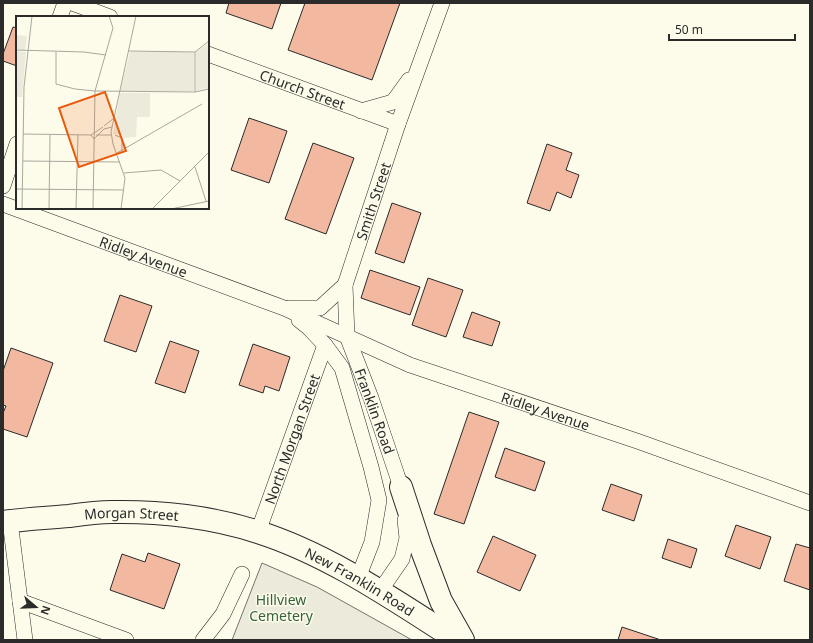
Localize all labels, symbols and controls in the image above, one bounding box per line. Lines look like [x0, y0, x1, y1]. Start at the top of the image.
inset map [16, 16, 209, 209]
scale bar [669, 16, 795, 42]
text: 50 m [675, 21, 703, 38]
street label: Church Street [257, 64, 348, 113]
street label: Smith Street [351, 160, 394, 242]
street label: Ridley Avenue [97, 231, 190, 281]
street label: Franklin Road [351, 366, 399, 456]
street label: North Morgan Street [259, 371, 323, 507]
street label: Ridley Avenue [499, 387, 592, 434]
street label: Morgan Street [83, 502, 180, 525]
street label: New Franklin Road [302, 542, 418, 620]
north arrow [16, 587, 56, 627]
park label: Hillview Cemetery [249, 590, 314, 625]
text: N [37, 604, 54, 617]

